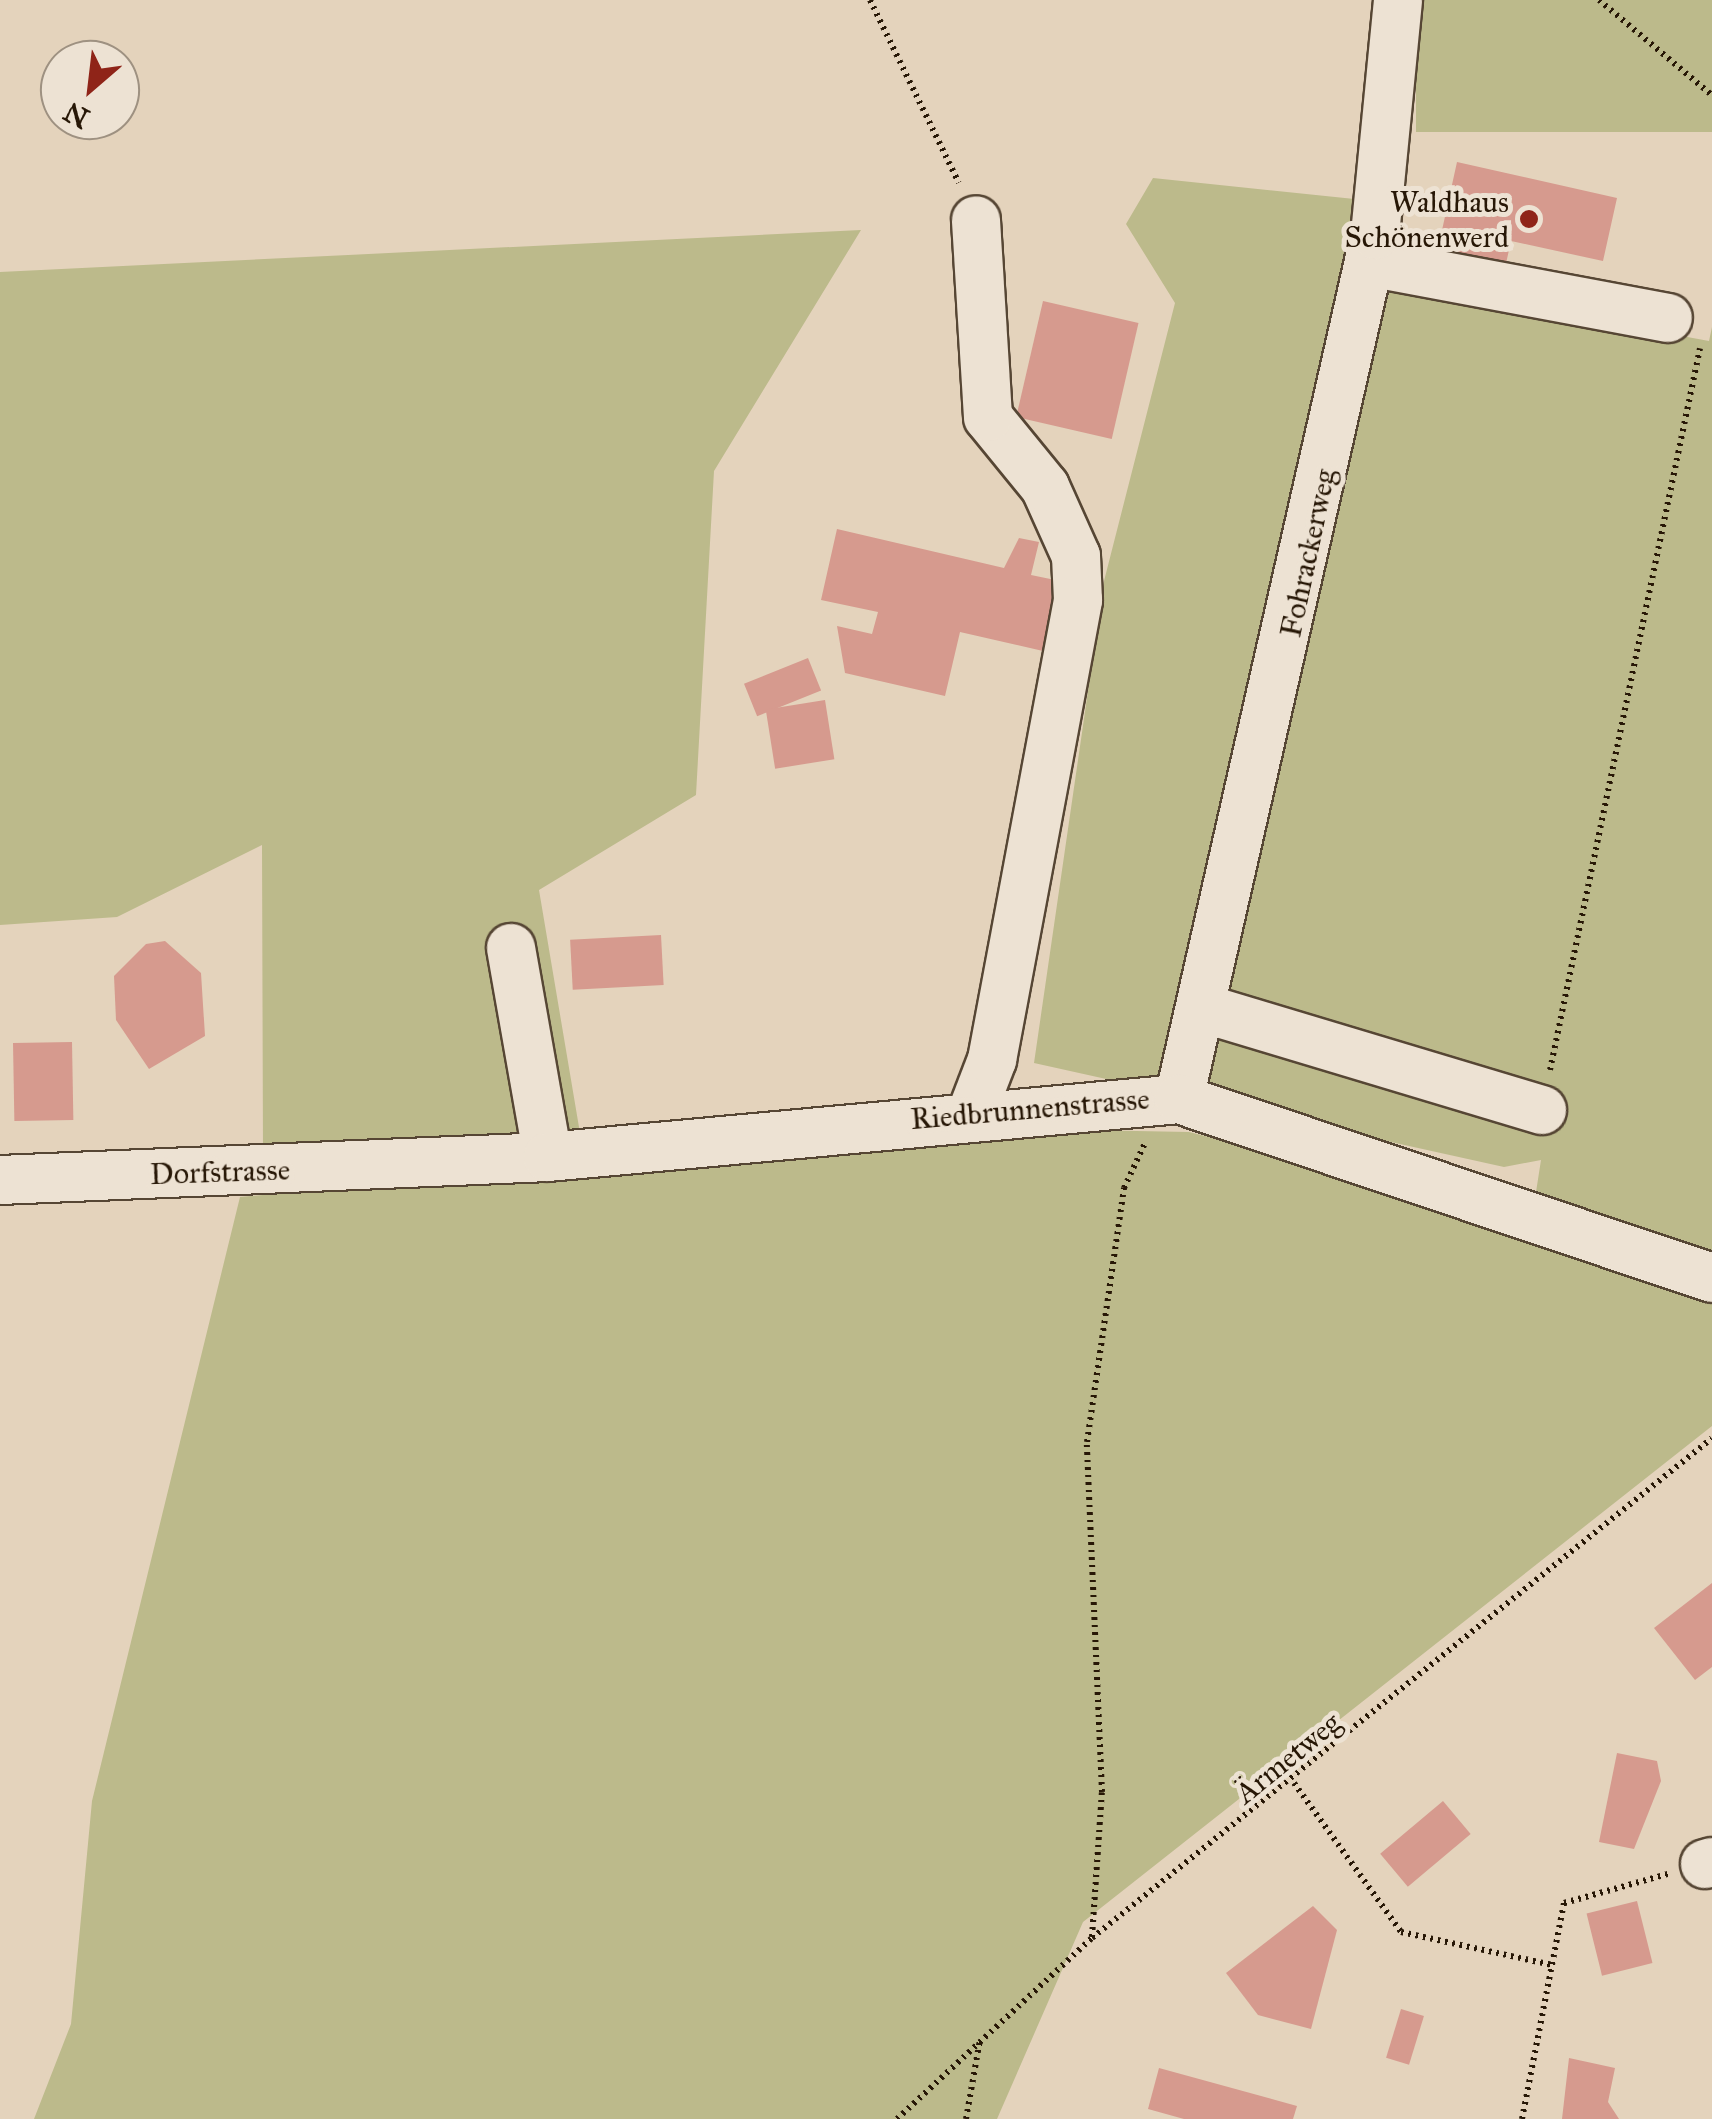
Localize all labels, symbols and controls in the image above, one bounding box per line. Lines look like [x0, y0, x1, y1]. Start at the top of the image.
north arrow [40, 40, 140, 140]
text: N [58, 94, 95, 136]
place label: Waldhaus Schönenwerd [1344, 184, 1509, 254]
marker: Waldhaus Schönenwerd [1518, 208, 1540, 230]
street label: Fohrackerweg [1273, 466, 1343, 640]
street label: Riedbrunnenstrasse [909, 1081, 1151, 1137]
street label: Dorfstrasse [149, 1152, 291, 1192]
street label: Ärmetweg [1228, 1705, 1348, 1811]

